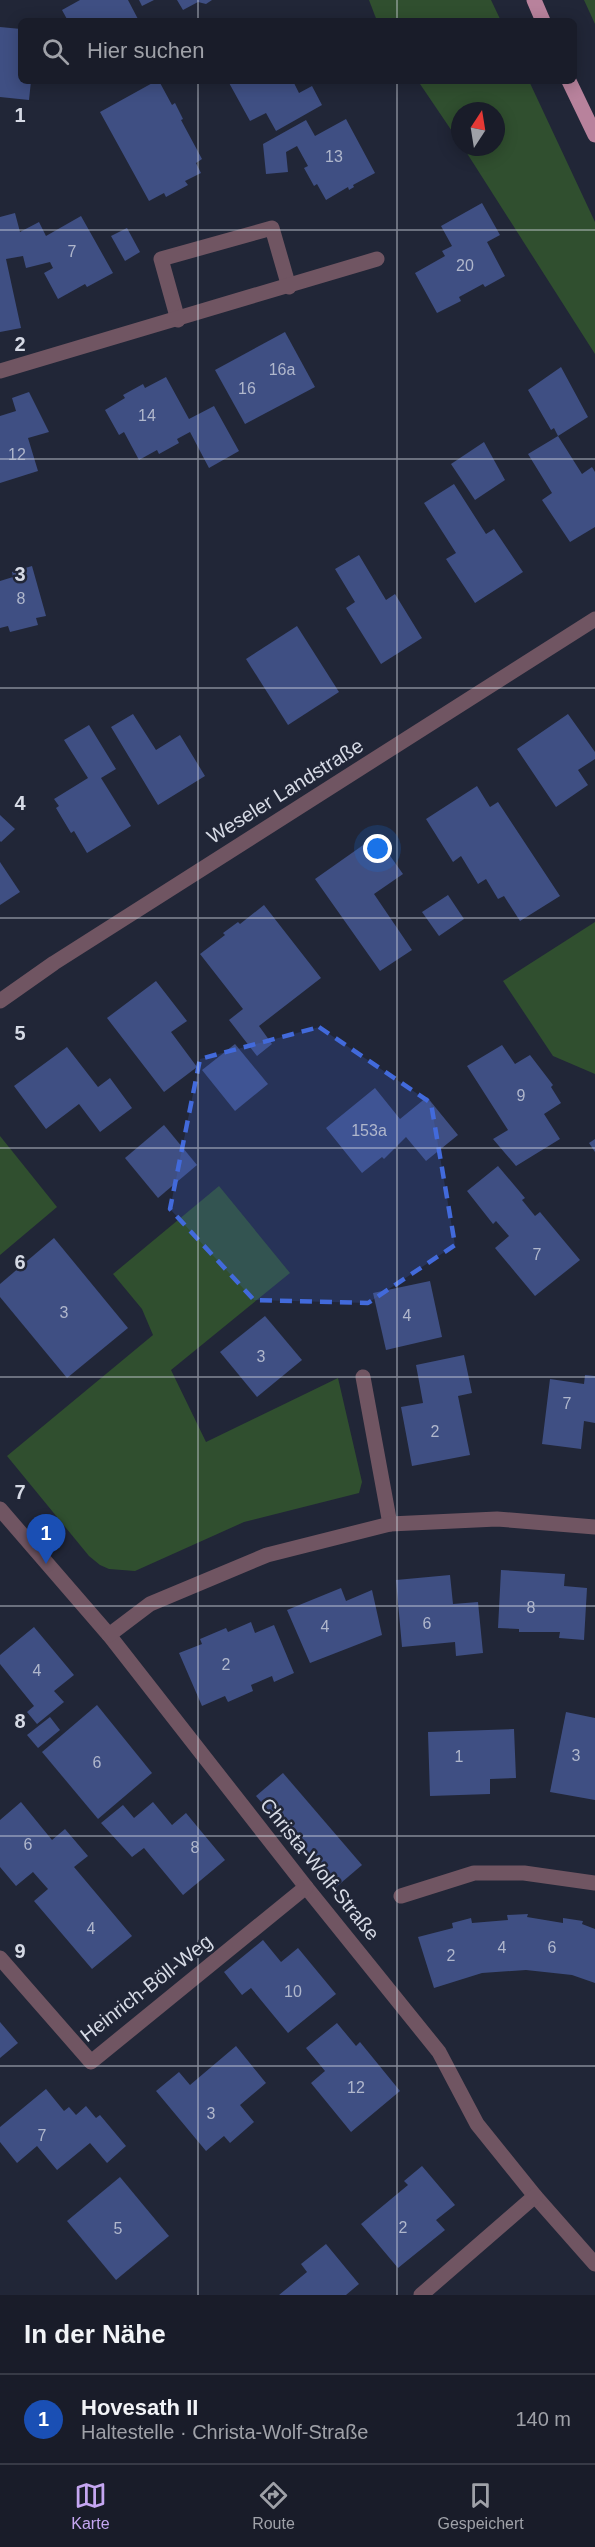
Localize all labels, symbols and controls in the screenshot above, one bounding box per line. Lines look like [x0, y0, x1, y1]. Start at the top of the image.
search box [18, 18, 577, 84]
icon: search [39, 35, 72, 68]
text: Hier suchen [87, 38, 204, 63]
north arrow [451, 102, 505, 156]
text: 1 [14, 104, 26, 126]
house number: 13 [325, 148, 343, 165]
house number: 7 [68, 243, 77, 260]
house number: 20 [456, 257, 474, 274]
text: 2 [14, 333, 26, 355]
house number: 16a [269, 361, 295, 378]
house number: 16 [238, 380, 256, 397]
house number: 14 [138, 407, 156, 424]
house number: 12 [8, 446, 26, 463]
text: 3 [14, 563, 26, 585]
house number: 8 [17, 590, 26, 607]
street label: Weseler Landstraße [203, 734, 367, 848]
text: 4 [14, 792, 26, 814]
your location [363, 834, 392, 863]
text: 5 [14, 1022, 26, 1044]
house number: 9 [517, 1087, 526, 1104]
house number: 153a [351, 1122, 387, 1139]
house number: 7 [533, 1246, 542, 1263]
text: 6 [14, 1251, 26, 1273]
house number: 3 [60, 1304, 69, 1321]
house number: 4 [403, 1307, 412, 1324]
house number: 3 [257, 1348, 266, 1365]
house number: 7 [563, 1395, 572, 1412]
house number: 2 [431, 1423, 440, 1440]
text: 7 [14, 1481, 26, 1503]
pin: 1 [26, 1514, 66, 1564]
house number: 8 [527, 1599, 536, 1616]
house number: 6 [423, 1615, 432, 1632]
house number: 4 [321, 1618, 330, 1635]
house number: 2 [222, 1656, 231, 1673]
house number: 4 [33, 1662, 42, 1679]
text: 8 [14, 1710, 26, 1732]
house number: 3 [572, 1747, 581, 1764]
house number: 1 [455, 1748, 464, 1765]
house number: 6 [93, 1754, 102, 1771]
street label: Christa-Wolf-Straße [256, 1794, 384, 1944]
house number: 6 [24, 1836, 33, 1853]
house number: 8 [191, 1839, 200, 1856]
house number: 4 [87, 1920, 96, 1937]
street label: Heinrich-Böll-Weg [76, 1930, 216, 2046]
house number: 4 [498, 1939, 507, 1956]
house number: 6 [548, 1939, 557, 1956]
text: 9 [14, 1940, 26, 1962]
house number: 2 [447, 1947, 456, 1964]
house number: 10 [284, 1983, 302, 2000]
house number: 12 [347, 2079, 365, 2096]
house number: 3 [207, 2105, 216, 2122]
house number: 7 [38, 2127, 47, 2144]
house number: 2 [399, 2219, 408, 2236]
house number: 5 [114, 2220, 123, 2237]
text: In der Nähe [24, 2319, 166, 2349]
text: Hovesath II [81, 2395, 198, 2420]
text: 1 [38, 2408, 49, 2430]
text: 140 m [515, 2408, 571, 2430]
text: Haltestelle · Christa-Wolf-Straße [81, 2421, 368, 2443]
tab: Karte [71, 2479, 110, 2533]
tab: Route [252, 2479, 295, 2533]
tab: Gespeichert [437, 2479, 524, 2533]

